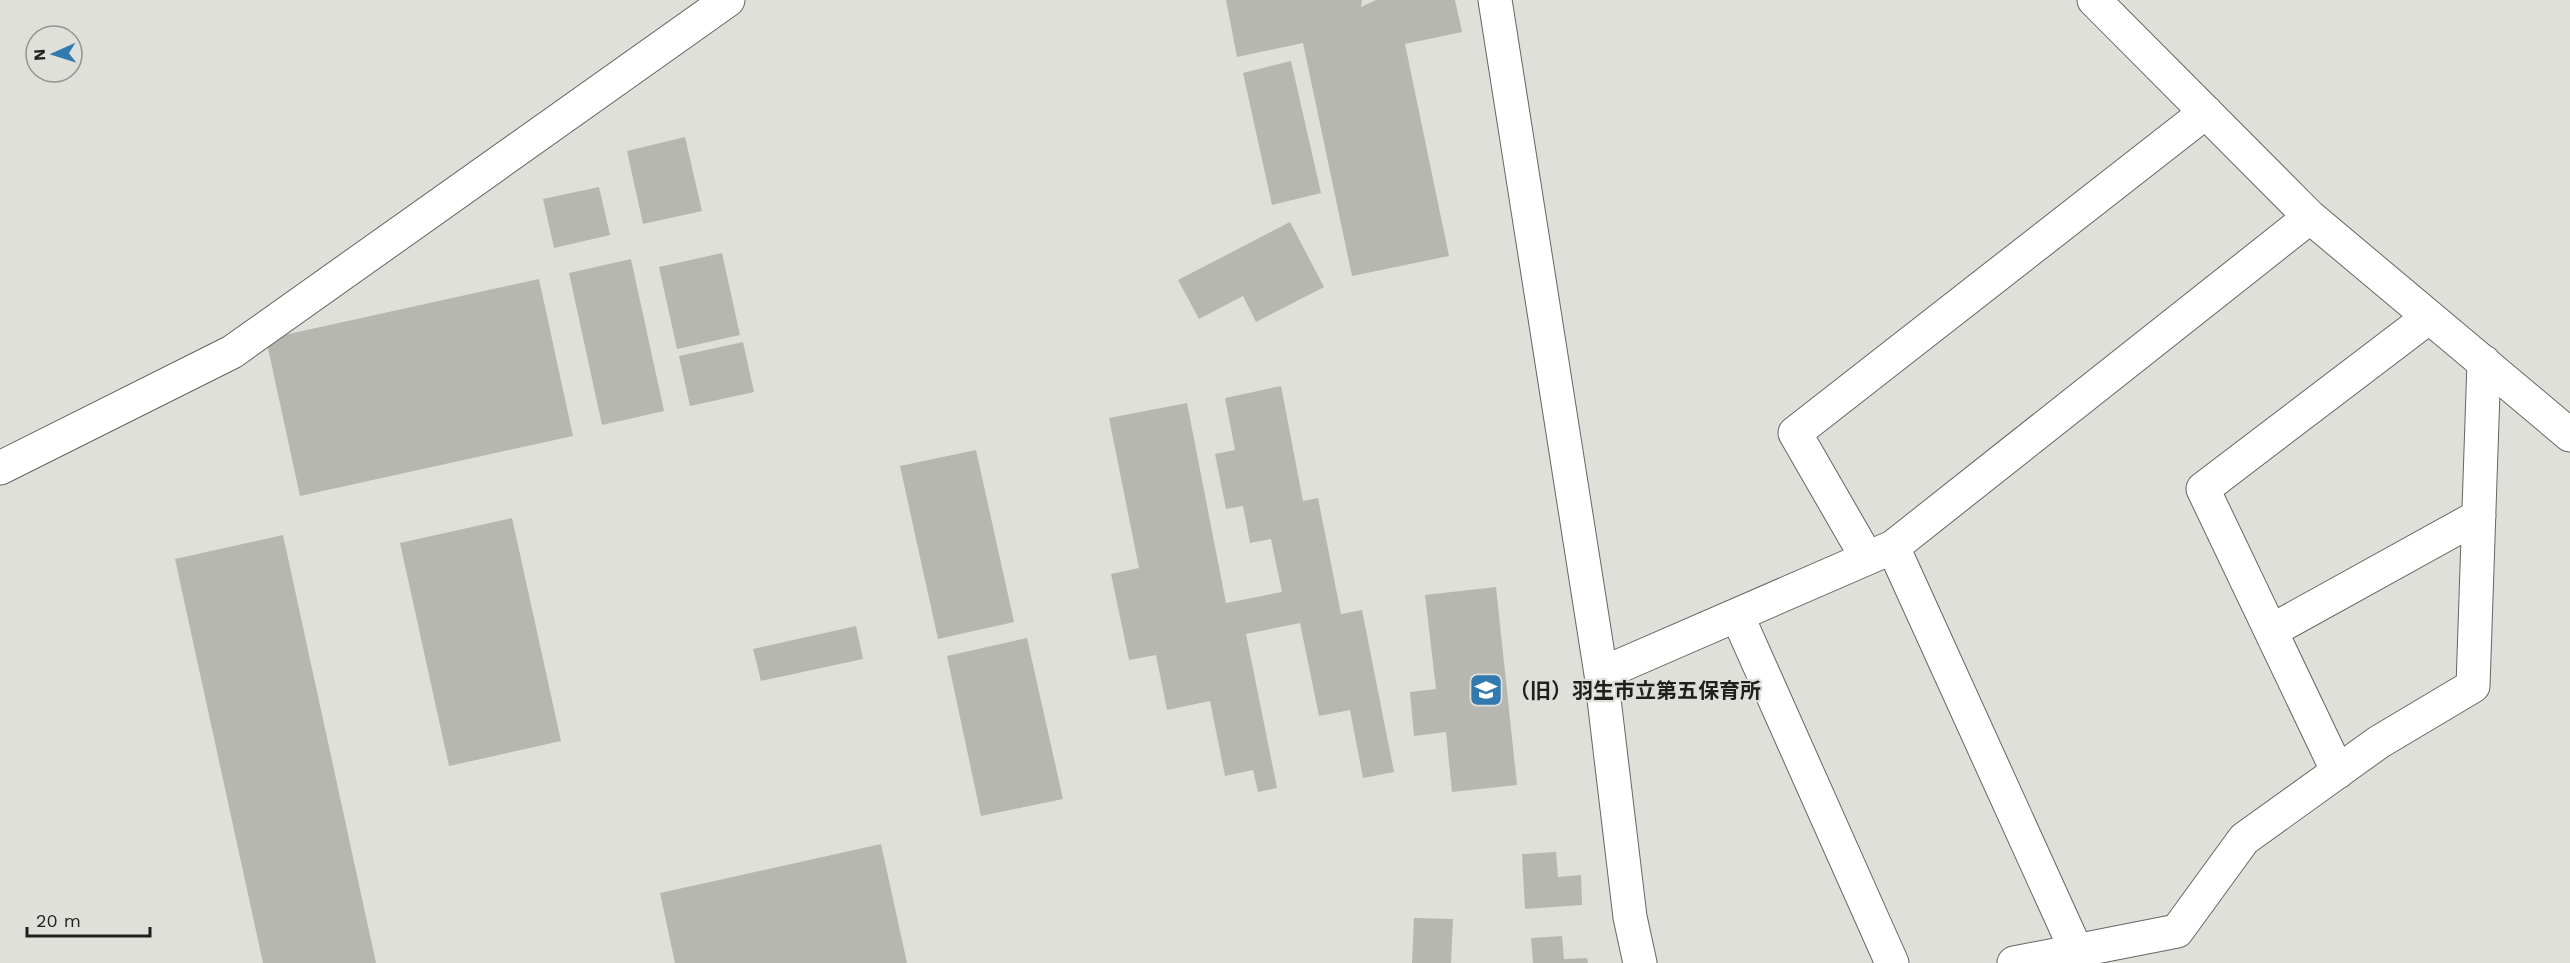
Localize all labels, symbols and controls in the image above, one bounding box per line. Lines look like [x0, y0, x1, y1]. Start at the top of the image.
north arrow [24, 24, 84, 84]
text: N [30, 48, 49, 61]
school or university icon: （旧）羽生市立第五保育所 [1468, 672, 1504, 708]
place label: （旧）羽生市立第五保育所 [1509, 678, 1761, 703]
scale bar [27, 900, 150, 938]
text: 20 m [36, 910, 81, 931]

